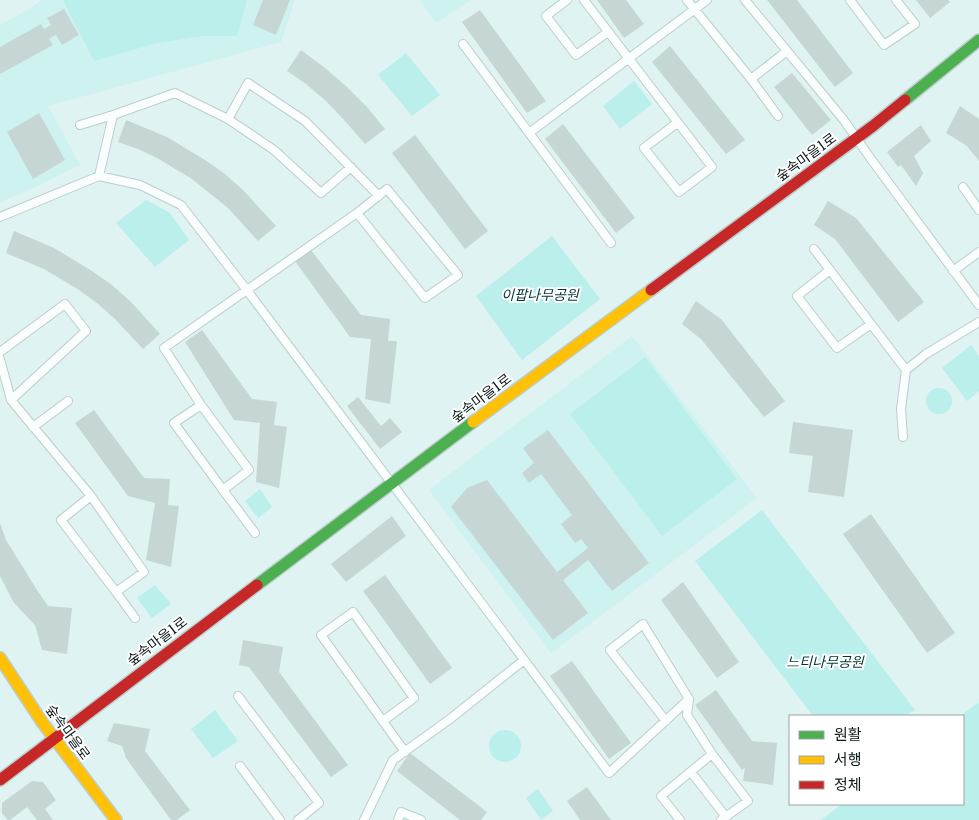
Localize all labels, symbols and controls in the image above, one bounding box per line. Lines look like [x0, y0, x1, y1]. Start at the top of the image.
street label: 숲속마을1로 [772, 129, 840, 185]
park label: 이팝나무공원 [501, 286, 580, 304]
street label: 숲속마을1로 [447, 369, 515, 426]
street label: 숲속마을1로 [123, 612, 191, 669]
park label: 느티나무공원 [786, 653, 865, 671]
street label: 숲속마을로 [42, 701, 94, 763]
legend [789, 715, 964, 805]
text: 원활 [834, 725, 862, 744]
text: 서행 [834, 750, 862, 769]
text: 정체 [834, 775, 862, 794]

